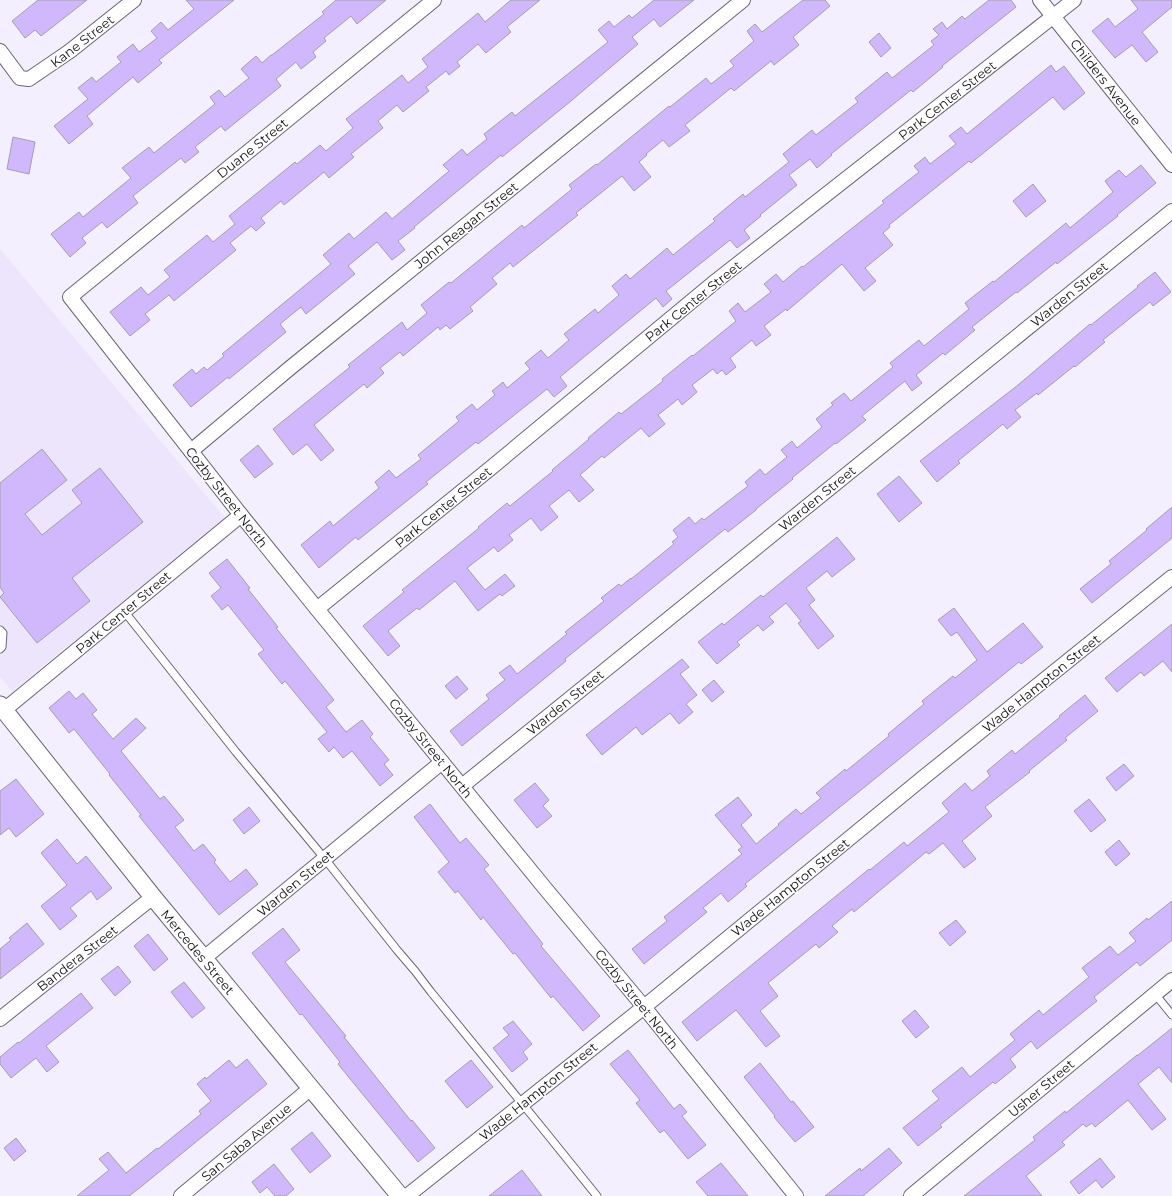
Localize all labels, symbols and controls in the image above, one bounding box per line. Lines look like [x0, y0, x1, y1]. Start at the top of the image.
street label: Kane Street [47, 11, 117, 71]
street label: Childers Avenue [1067, 35, 1145, 129]
street label: Park Center Street [895, 57, 999, 143]
street label: Duane Street [213, 115, 291, 181]
street label: John Reagan Street [410, 178, 521, 272]
street label: Park Center Street [642, 257, 744, 345]
street label: Warden Street [1027, 258, 1111, 330]
street label: Cozby Street North [183, 443, 271, 551]
street label: Warden Street [775, 462, 859, 534]
street label: Park Center Street [392, 463, 494, 551]
street label: Park Center Street [72, 567, 174, 657]
street label: Wade Hampton Street [979, 631, 1103, 735]
street label: Warden Street [523, 666, 607, 738]
street label: Cozby Street North [386, 695, 476, 801]
street label: Wade Hampton Street [728, 835, 852, 939]
street label: Warden Street [254, 846, 336, 920]
street label: Mercedes Street [158, 906, 238, 998]
street label: Bandera Street [33, 922, 121, 994]
street label: Cozby Street North [592, 946, 682, 1052]
street label: Wade Hampton Street [476, 1039, 600, 1143]
street label: Usher Street [1005, 1056, 1077, 1120]
street label: San Saba Avenue [198, 1100, 294, 1184]

